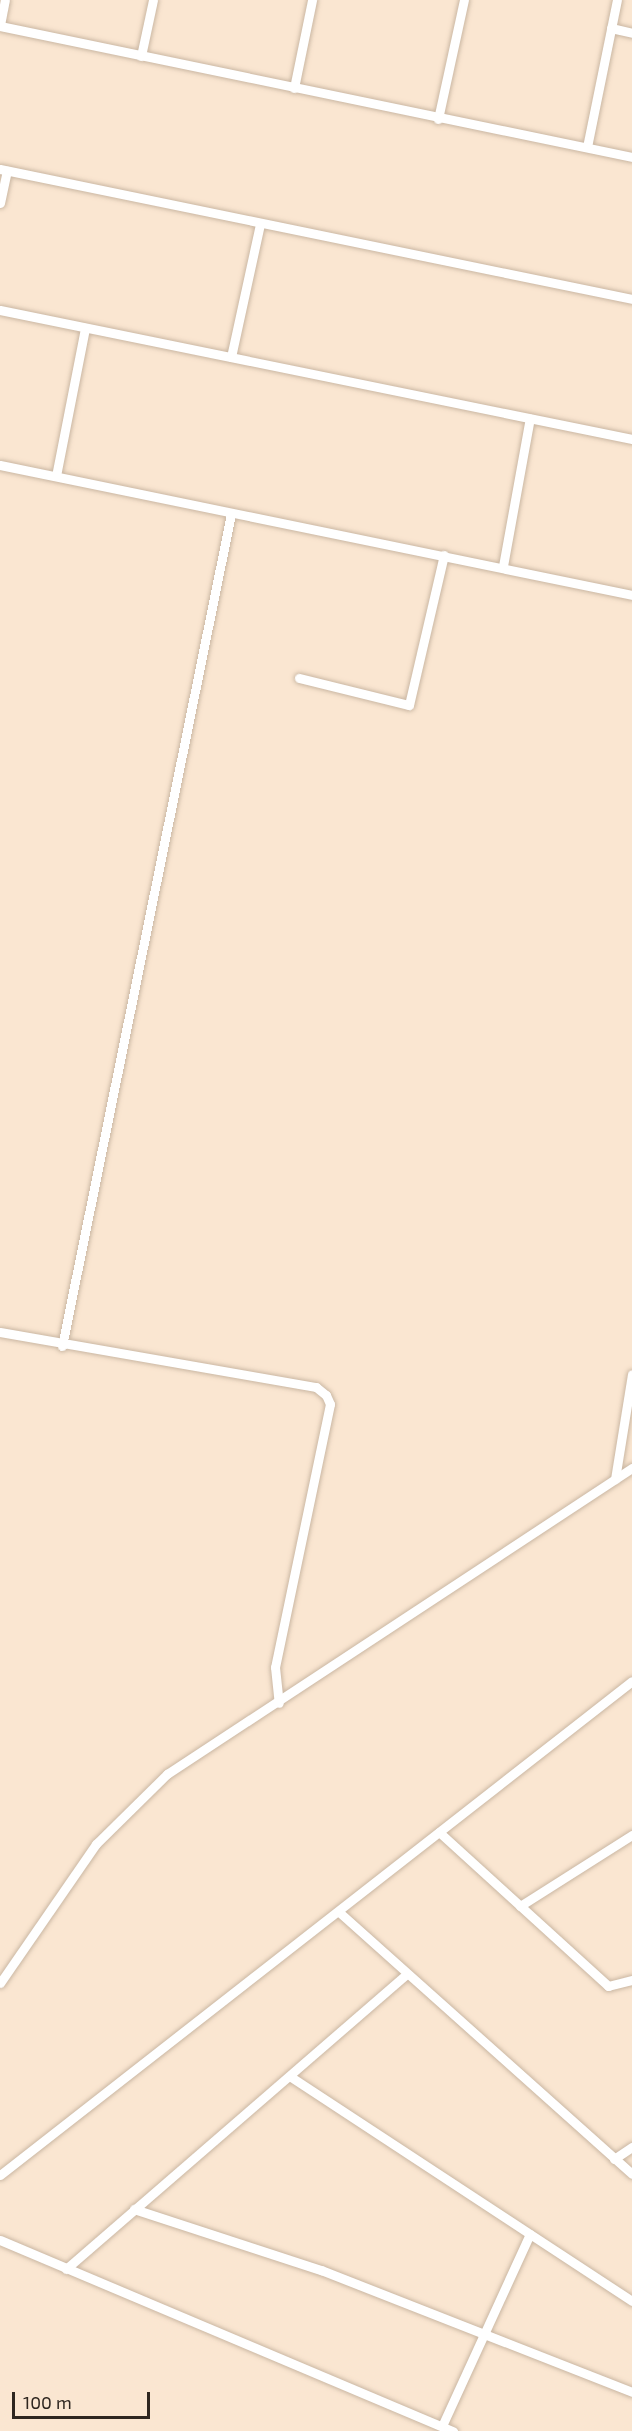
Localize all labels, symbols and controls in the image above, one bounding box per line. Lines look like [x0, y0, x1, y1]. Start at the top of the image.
scale bar [15, 2380, 153, 2418]
text: 100 m [23, 2391, 72, 2413]

